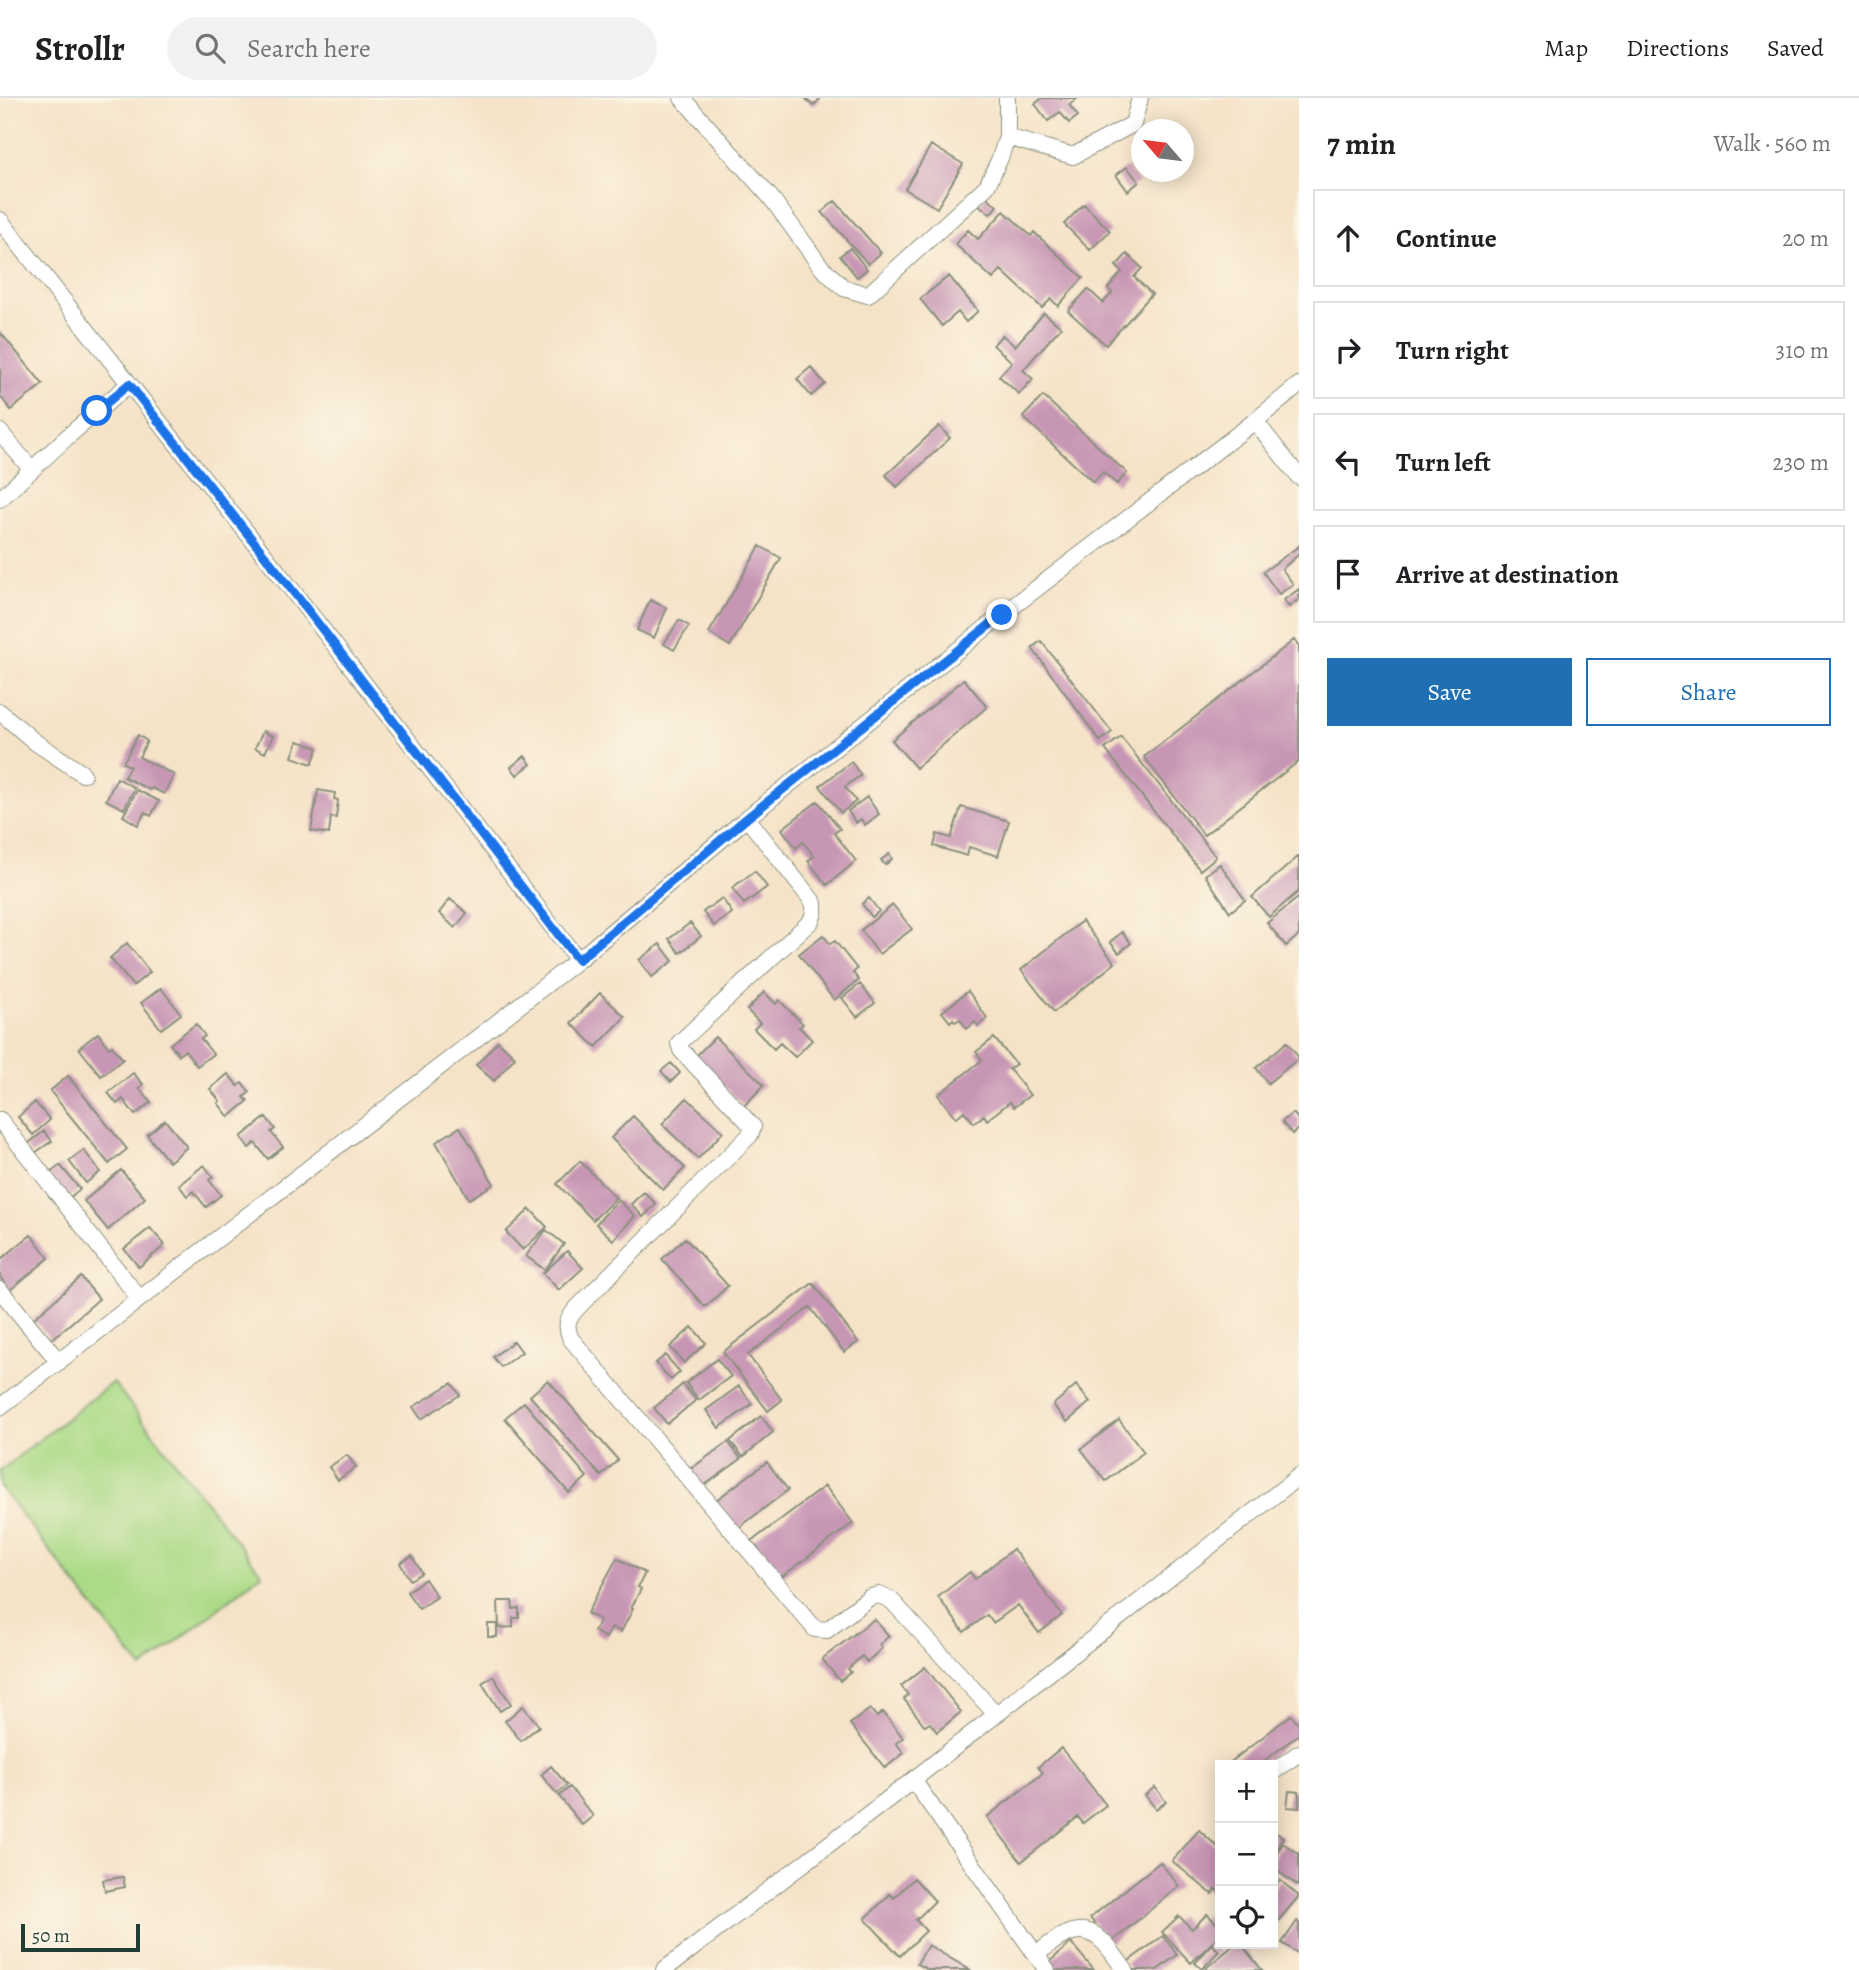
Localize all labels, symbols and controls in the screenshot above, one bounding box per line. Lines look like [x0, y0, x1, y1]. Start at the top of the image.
search box [167, 17, 657, 80]
text: Strollr [35, 26, 125, 71]
icon: search [191, 29, 229, 67]
text: Search here [247, 31, 371, 66]
text: Map [1544, 32, 1588, 64]
text: Directions [1626, 32, 1729, 64]
text: Saved [1767, 32, 1824, 64]
north arrow [1131, 119, 1194, 182]
text: 7 min [1327, 124, 1396, 164]
text: Walk · 560 m [1714, 128, 1831, 159]
icon: ahead [1329, 219, 1367, 257]
text: Continue [1396, 221, 1497, 256]
text: 20 m [1782, 223, 1829, 254]
icon: right [1329, 331, 1367, 369]
text: Turn right [1396, 333, 1509, 368]
text: 310 m [1776, 335, 1829, 366]
route start [81, 395, 112, 426]
icon: left [1329, 443, 1367, 481]
text: Turn left [1396, 445, 1491, 480]
text: 230 m [1773, 447, 1829, 478]
icon: arrive [1329, 555, 1367, 593]
text: Arrive at destination [1396, 557, 1619, 592]
route end [986, 599, 1017, 630]
button: Save [1327, 658, 1572, 726]
button: Share [1586, 658, 1831, 726]
map controls [1215, 1760, 1278, 1949]
button: + [1215, 1760, 1278, 1823]
button: − [1215, 1823, 1278, 1886]
button: locate [1215, 1886, 1278, 1949]
scale bar [21, 1921, 140, 1953]
text: 50 m [32, 1923, 70, 1949]

